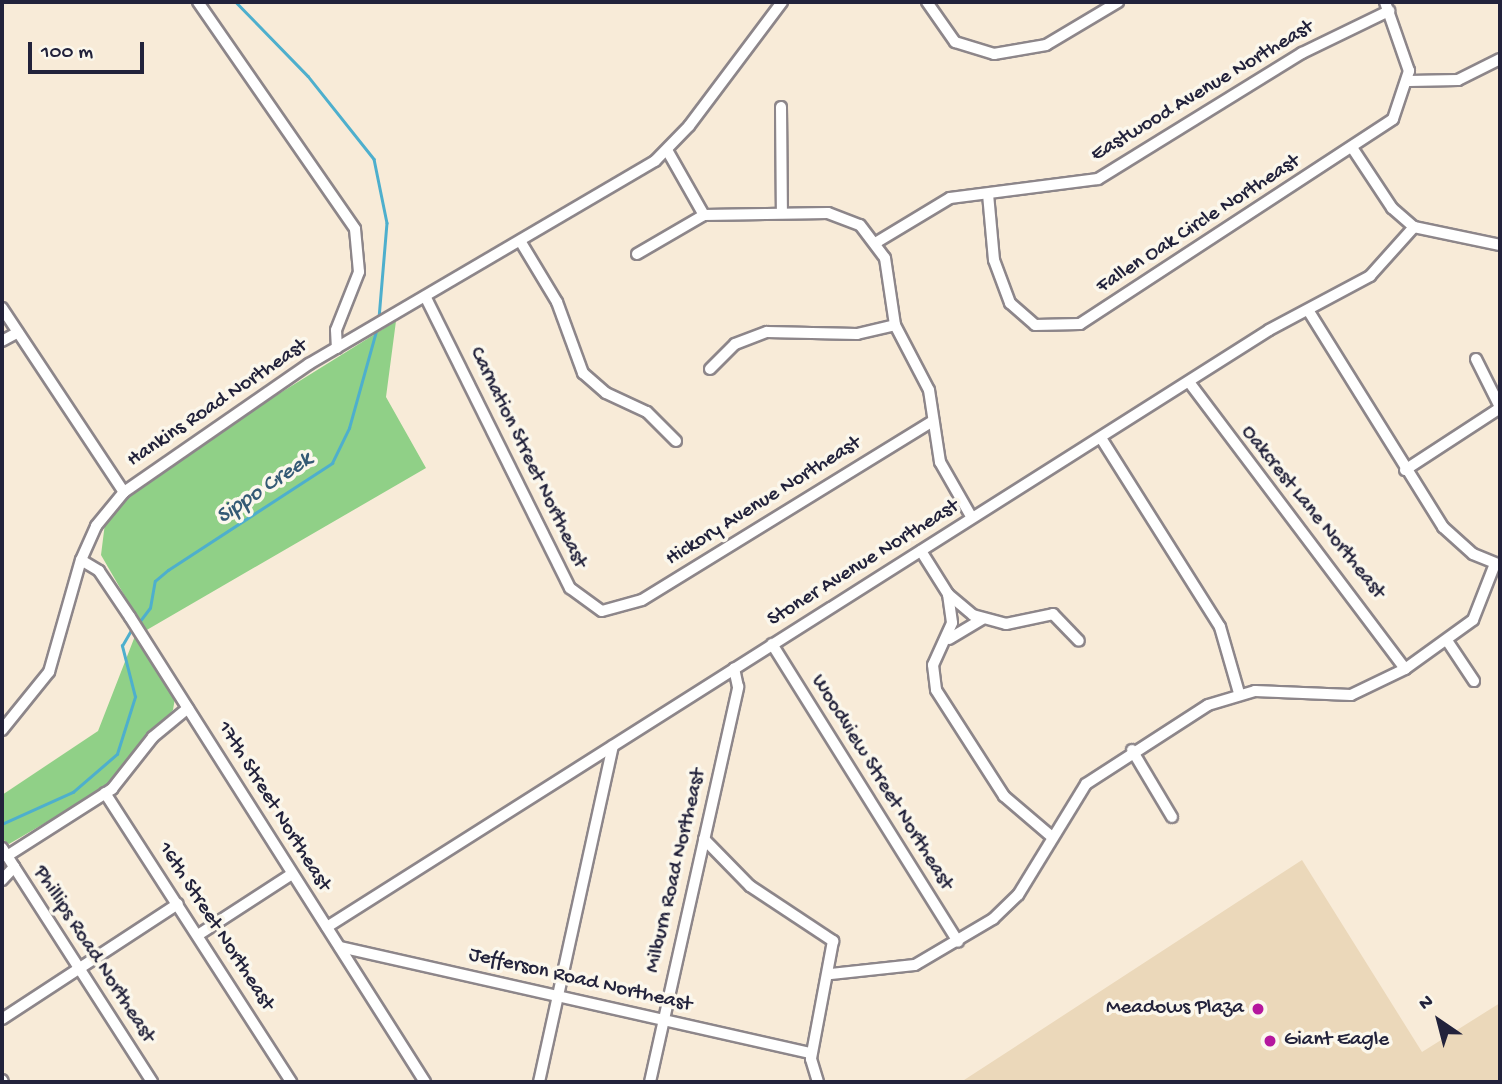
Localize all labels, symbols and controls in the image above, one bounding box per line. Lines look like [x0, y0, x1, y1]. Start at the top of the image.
street label: Eastwood Avenue Northeast [1087, 15, 1319, 169]
scale bar [32, 28, 147, 72]
text: 100 m [41, 41, 93, 66]
street label: Fallen Oak Circle Northeast [1092, 150, 1306, 300]
street label: Hankins Road Northeast [123, 334, 313, 474]
street label: Carnation Street Northeast [462, 343, 592, 573]
street label: Oakcrest Lane Northeast [1234, 421, 1390, 605]
street label: Hickory Avenue Northeast [662, 432, 866, 572]
water label: Sippo Creek [212, 447, 318, 531]
street label: Stoner Avenue Northeast [764, 495, 964, 633]
street label: Woodview Street Northeast [804, 671, 958, 895]
street label: 17th Street Northeast [210, 717, 336, 897]
street label: Milburn Road Northeast [641, 767, 713, 975]
street label: 16th Street Northeast [151, 838, 279, 1016]
street label: Phillips Road Northeast [26, 862, 160, 1048]
street label: Jefferson Road Northeast [466, 943, 694, 1019]
north arrow [1404, 986, 1474, 1056]
text: N [1415, 990, 1438, 1016]
place label: Meadows Plaza [1106, 996, 1244, 1022]
marker: Meadows Plaza [1250, 1001, 1266, 1017]
place label: Giant Eagle [1284, 1028, 1389, 1054]
marker: Giant Eagle [1262, 1033, 1278, 1049]

